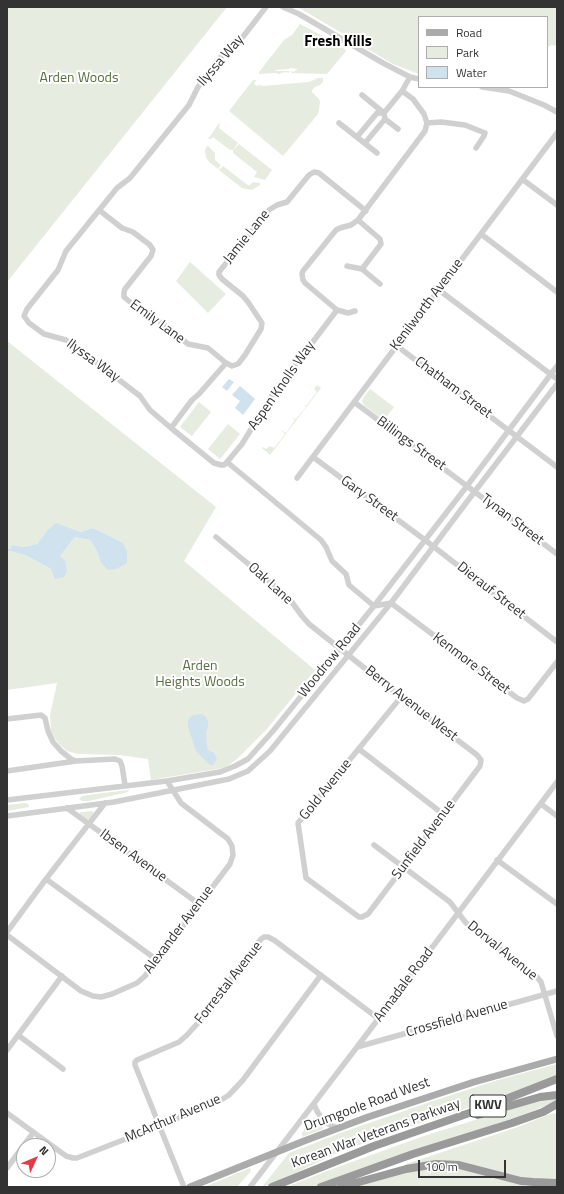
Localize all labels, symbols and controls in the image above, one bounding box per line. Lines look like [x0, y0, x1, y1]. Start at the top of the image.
legend [418, 16, 548, 88]
text: Road [456, 23, 482, 42]
street label: Ilyssa Way [194, 32, 248, 90]
district label: Fresh Kills [304, 33, 372, 51]
text: Park [456, 43, 479, 62]
text: Water [456, 63, 487, 82]
park label: Arden Woods [40, 71, 118, 87]
street label: Jamie Lane [220, 207, 274, 267]
street label: Kenilworth Avenue [387, 256, 467, 354]
street label: Emily Lane [126, 296, 188, 348]
street label: Ilyssa Way [63, 336, 123, 386]
street label: Aspen Knolls Way [245, 338, 319, 434]
street label: Chatham Street [411, 353, 495, 423]
street label: Billings Street [373, 413, 449, 475]
street label: Gary Street [337, 473, 401, 525]
street label: Tynan Street [477, 491, 547, 549]
street label: Dierauf Street [453, 559, 529, 623]
street label: Oak Lane [244, 560, 296, 608]
street label: Woodrow Road [295, 621, 365, 701]
street label: Kenmore Street [429, 629, 513, 699]
park label: Arden Heights Woods [155, 659, 245, 692]
street label: Berry Avenue West [361, 663, 461, 745]
street label: Gold Avenue [296, 756, 356, 824]
street label: Sunfield Avenue [389, 797, 459, 883]
street label: Ibsen Avenue [96, 826, 170, 886]
street label: Alexander Avenue [141, 883, 217, 977]
street label: Dorval Avenue [464, 918, 540, 984]
street label: Forrestal Avenue [192, 939, 266, 1027]
street label: Annadale Road [371, 945, 437, 1025]
street label: Crossfield Avenue [404, 996, 510, 1042]
street label: Drumgoole Road West [302, 1074, 432, 1136]
street label: McArthur Avenue [123, 1091, 223, 1147]
road number: KWV [470, 1095, 506, 1117]
street label: Korean War Veterans Parkway [289, 1096, 463, 1172]
north arrow [16, 1138, 56, 1178]
text: N [36, 1142, 52, 1159]
scale bar [420, 1152, 508, 1178]
text: 100 m [425, 1157, 458, 1176]

